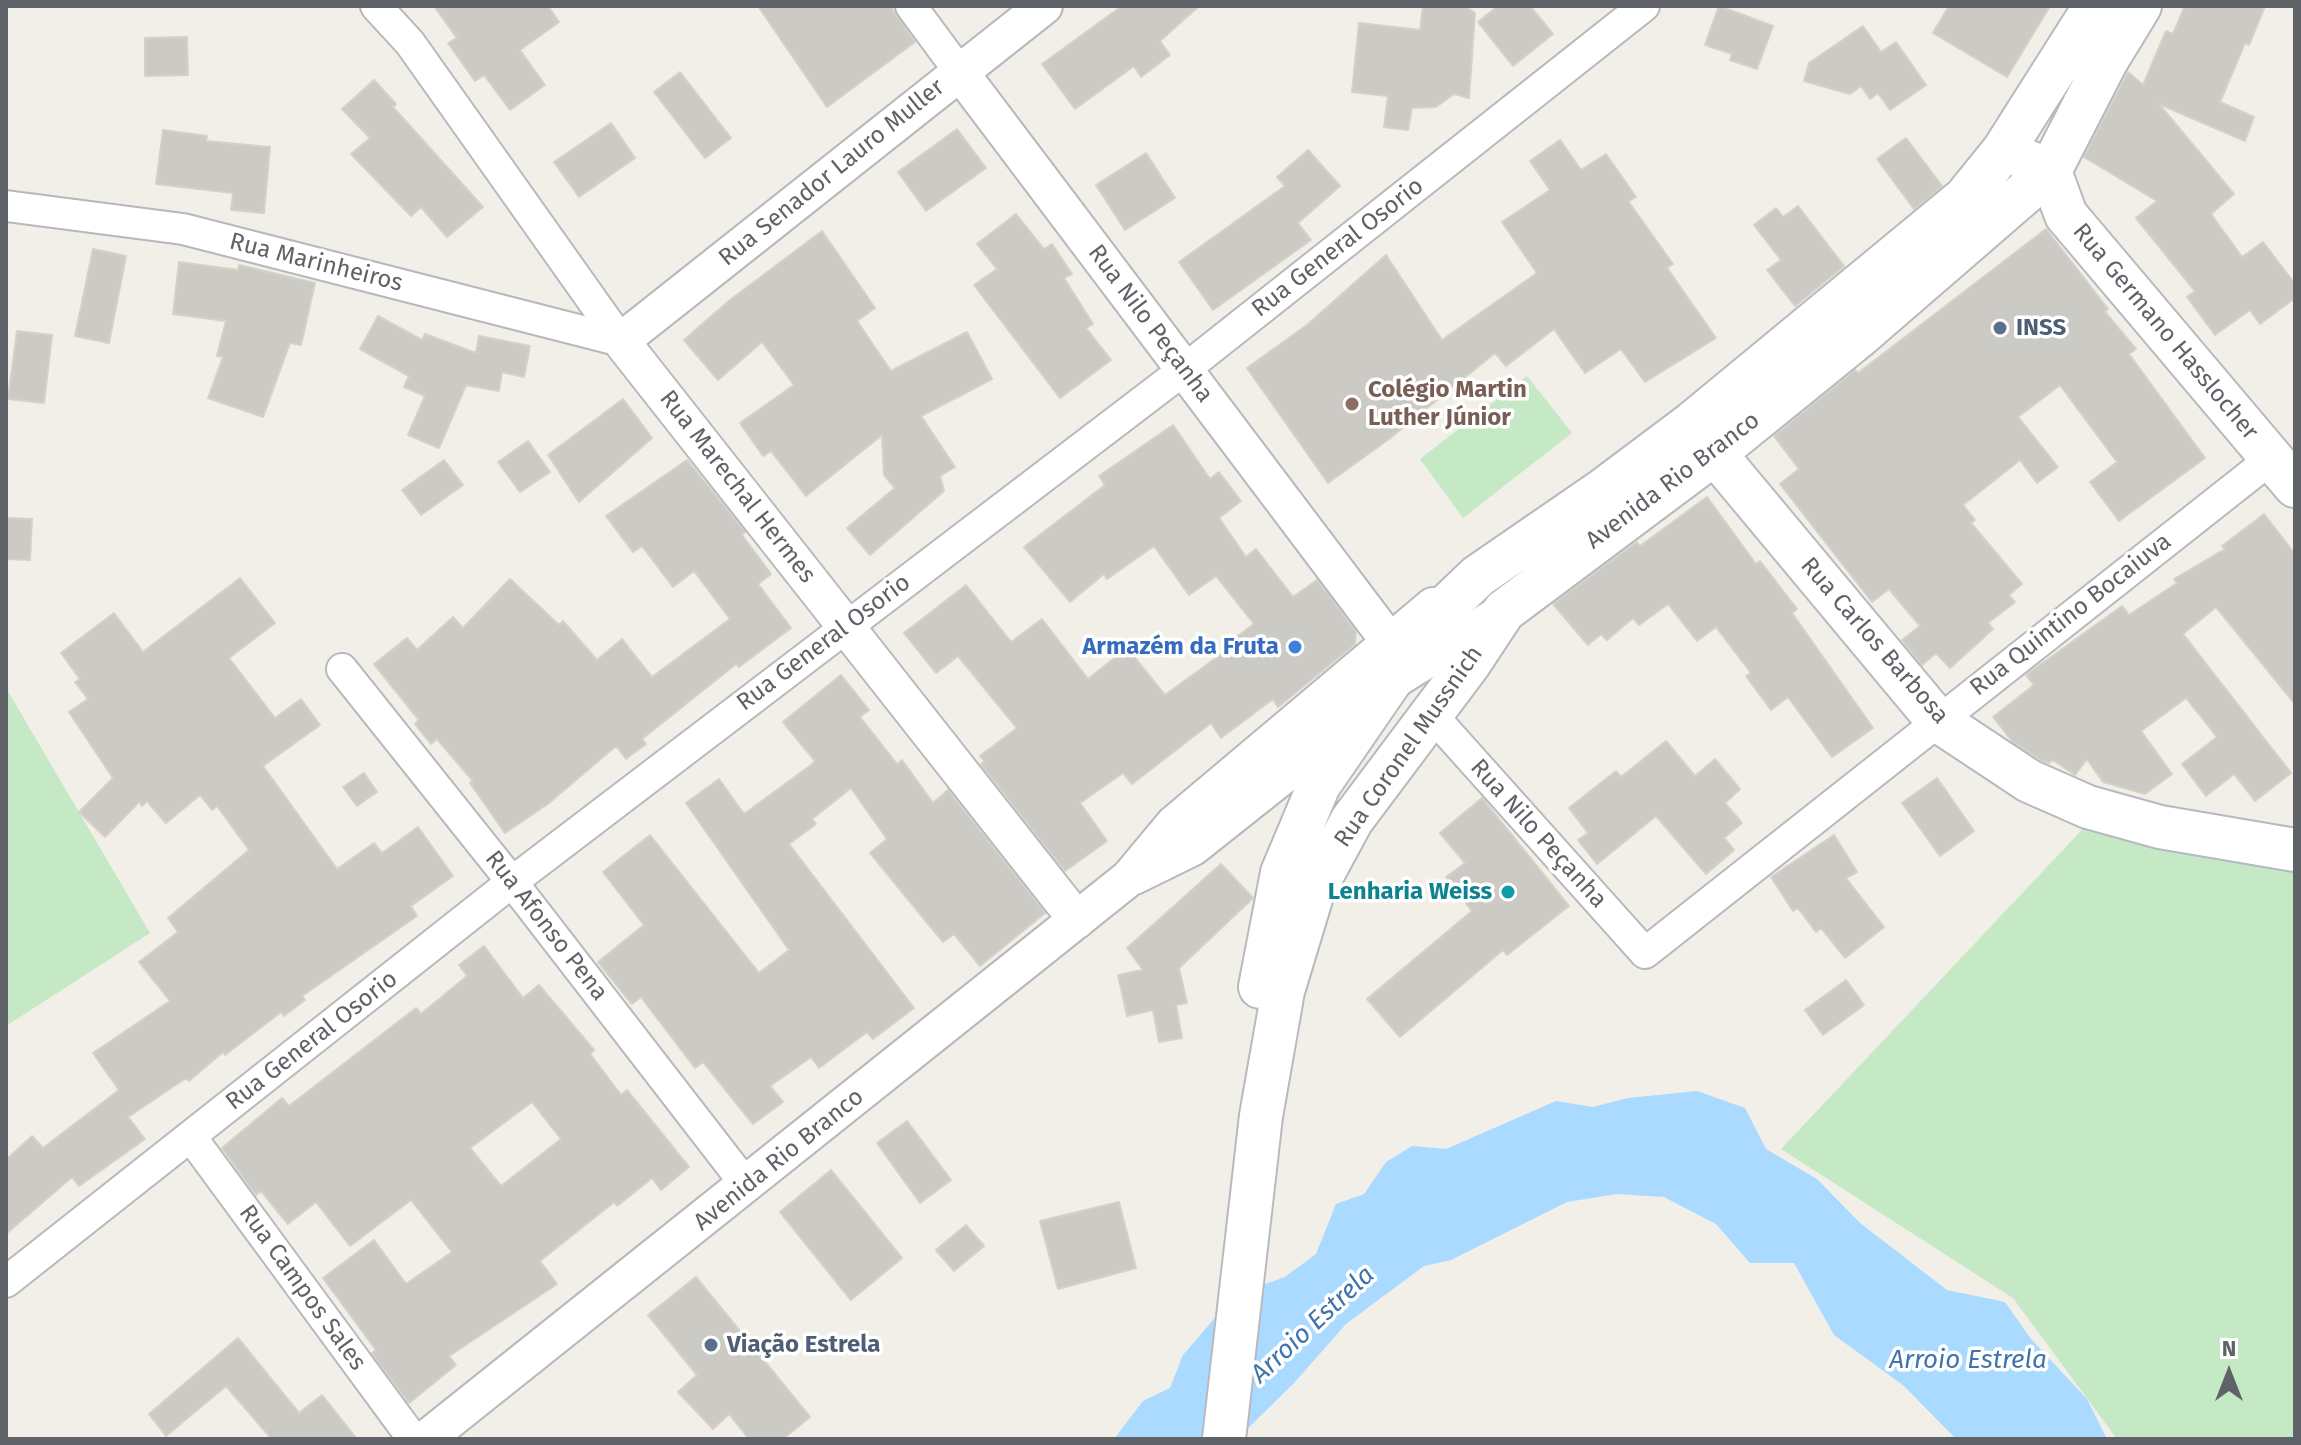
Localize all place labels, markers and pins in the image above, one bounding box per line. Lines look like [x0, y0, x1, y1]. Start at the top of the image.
place label: INSS [2016, 314, 2066, 342]
marker: INSS [1991, 319, 2009, 337]
place label: Colégio Martin Luther Júnior [1368, 376, 1527, 432]
marker: Colégio Martin Luther Júnior [1343, 395, 1361, 413]
place label: Armazém da Fruta [1082, 633, 1279, 661]
marker: Armazém da Fruta [1286, 638, 1304, 656]
place label: Lenharia Weiss [1328, 878, 1492, 906]
marker: Lenharia Weiss [1499, 883, 1517, 901]
place label: Viação Estrela [727, 1331, 880, 1359]
marker: Viação Estrela [702, 1336, 720, 1354]

